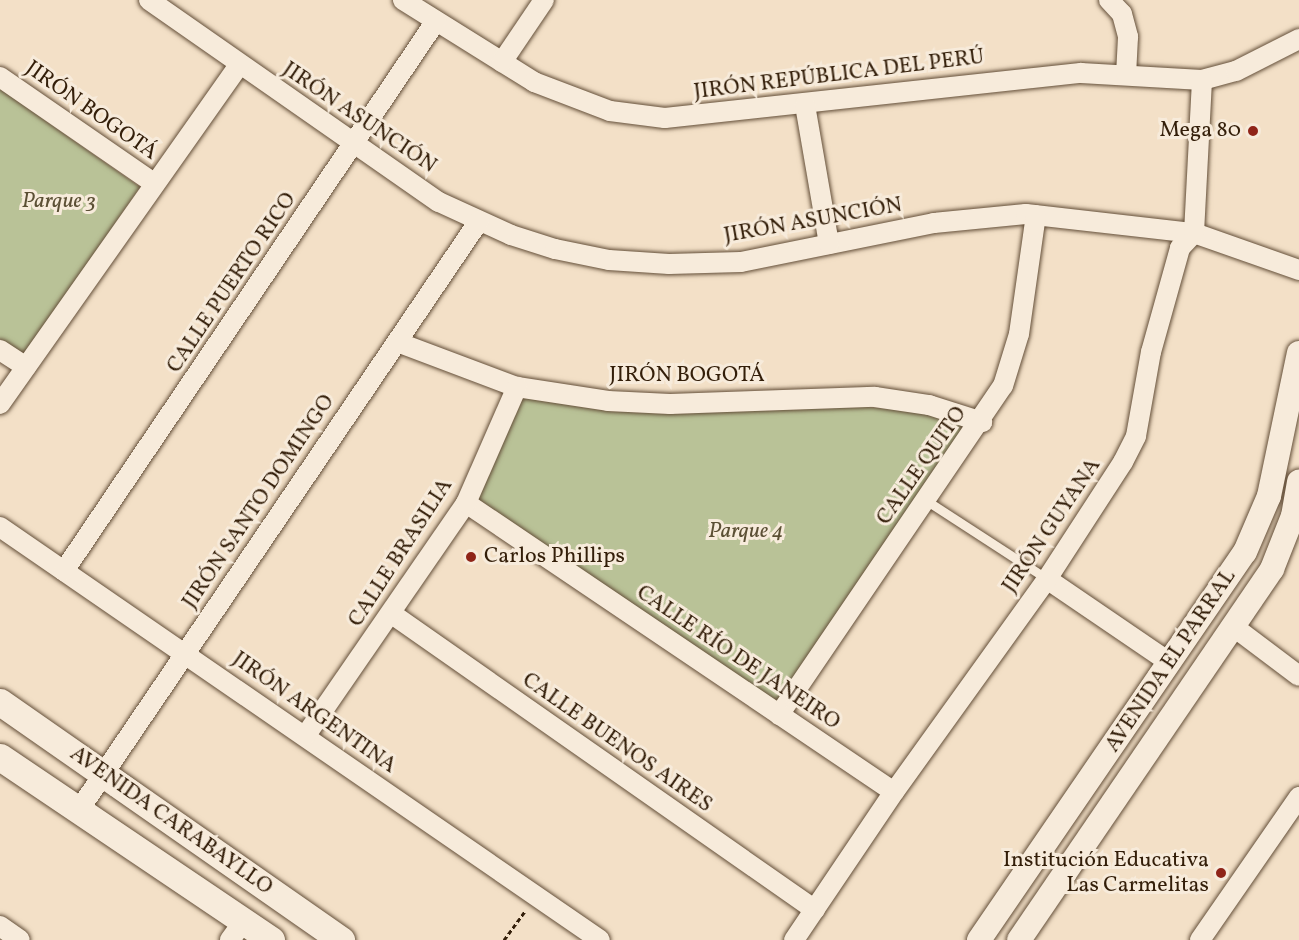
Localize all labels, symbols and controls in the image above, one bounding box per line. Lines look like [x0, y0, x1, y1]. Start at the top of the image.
street label: JIRÓN REPÚBLICA DEL PERÚ [692, 44, 986, 106]
street label: JIRÓN BOGOTÁ [20, 56, 162, 166]
street label: JIRÓN ASUNCIÓN [277, 57, 441, 179]
place label: Mega 80 [1160, 118, 1241, 144]
marker: Mega 80 [1246, 124, 1260, 138]
street label: CALLE PUERTO RICO [162, 188, 302, 378]
park label: Parque 3 [22, 189, 96, 215]
street label: JIRÓN ASUNCIÓN [722, 192, 904, 250]
street label: JIRÓN BOGOTÁ [609, 363, 765, 389]
street label: JIRÓN SANTO DOMINGO [177, 390, 341, 614]
street label: CALLE QUITO [871, 402, 973, 530]
street label: JIRÓN GUYANA [997, 454, 1107, 598]
street label: CALLE BRASILIA [343, 474, 459, 632]
park label: Parque 4 [708, 519, 784, 545]
place label: Carlos Phillips [484, 544, 625, 570]
marker: Carlos Phillips [462, 548, 480, 566]
street label: AVENIDA EL PARRAL [1100, 564, 1242, 758]
street label: CALLE RÍO DE JANEIRO [631, 580, 845, 736]
street label: JIRÓN ARGENTINA [227, 646, 401, 780]
street label: CALLE BUENOS AIRES [517, 667, 717, 819]
street label: AVENIDA CARABAYLLO [65, 741, 277, 901]
place label: Institución Educativa Las Carmelitas [1003, 847, 1209, 898]
marker: Institución Educativa Las Carmelitas [1214, 866, 1228, 880]

